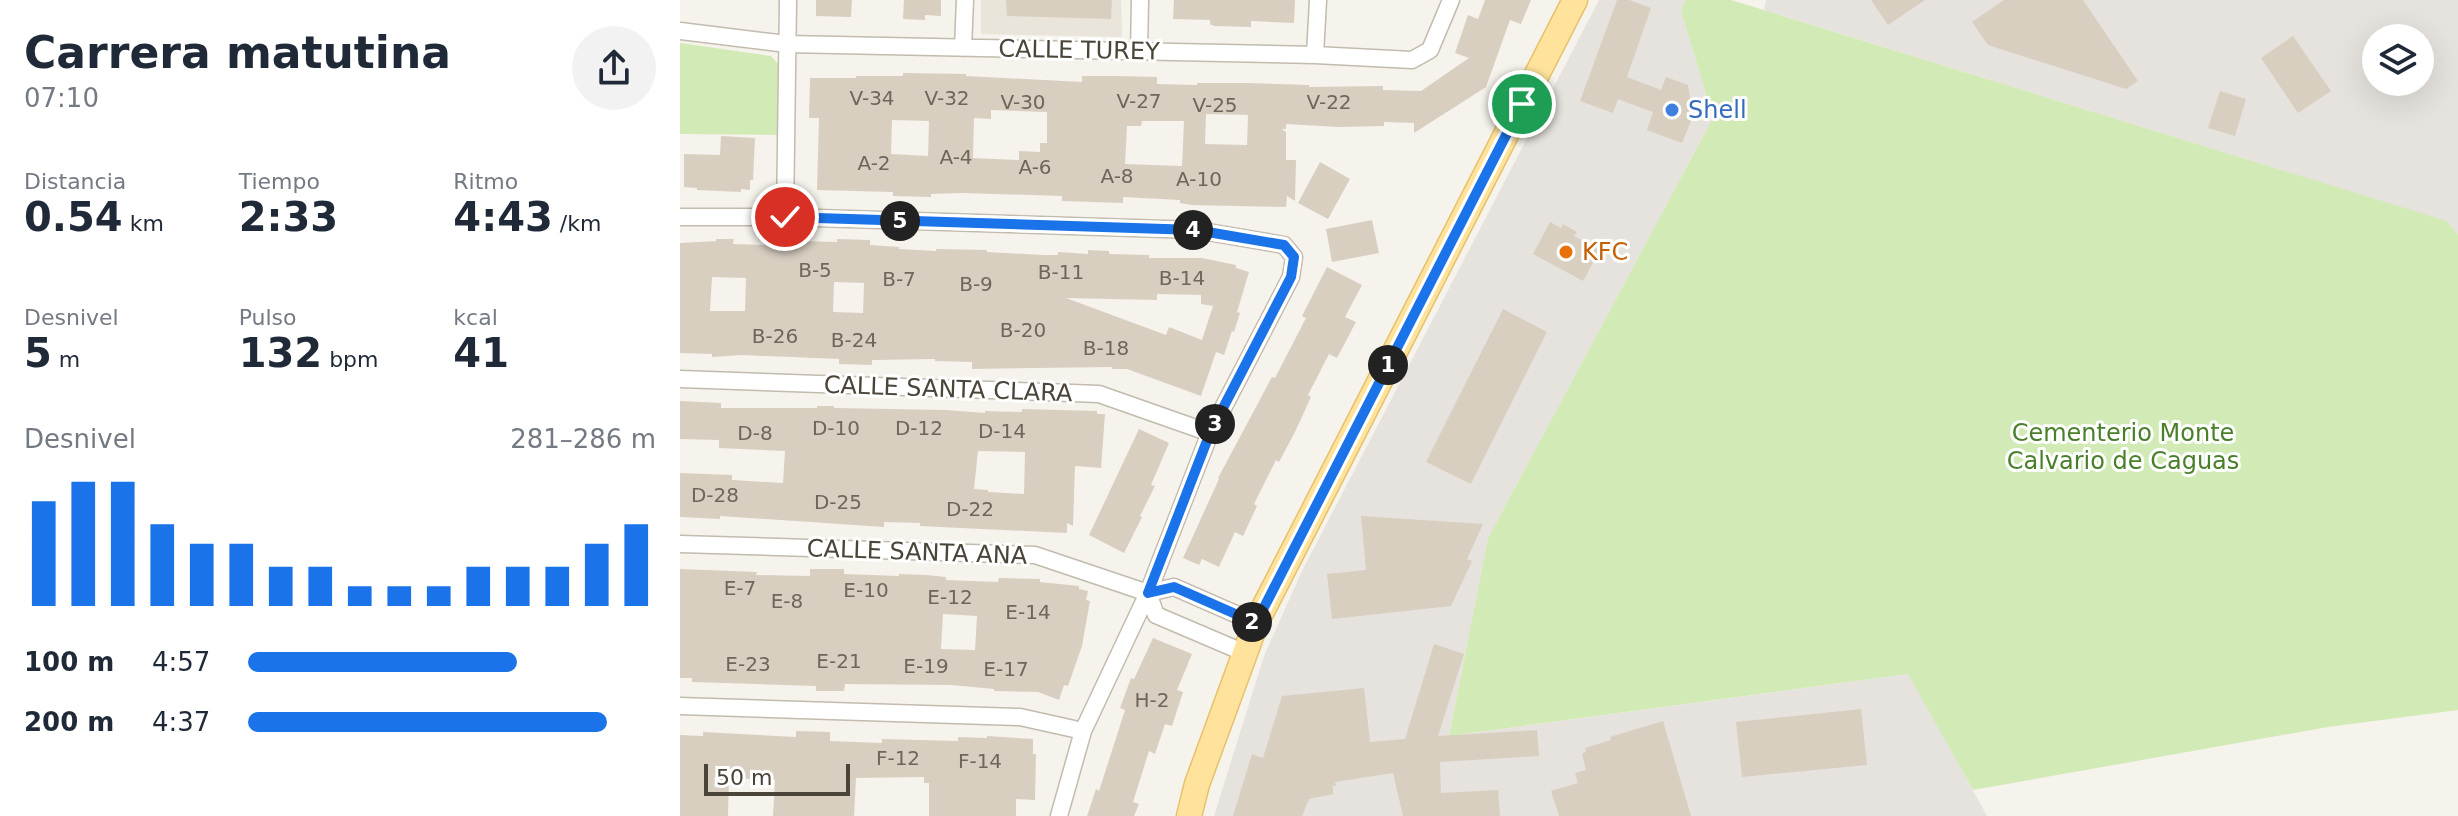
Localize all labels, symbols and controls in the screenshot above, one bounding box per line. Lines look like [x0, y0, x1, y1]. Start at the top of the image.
map controls [2362, 24, 2434, 96]
button: layers [2362, 24, 2434, 96]
button: share [572, 26, 656, 110]
text: Carrera matutina [24, 27, 451, 78]
street label: CALLE TUREY [998, 35, 1160, 65]
pin [1488, 70, 1556, 138]
icon: arrive [1500, 82, 1544, 126]
text: 07:10 [24, 83, 99, 113]
house number: V-34 [849, 86, 895, 110]
house number: V-32 [924, 86, 970, 110]
house number: V-27 [1116, 89, 1162, 113]
house number: V-30 [1000, 90, 1046, 114]
house number: V-22 [1306, 90, 1352, 114]
house number: V-25 [1192, 93, 1238, 117]
place label: Shell [1688, 96, 1747, 124]
marker: Shell [1663, 101, 1681, 119]
house number: A-4 [939, 145, 973, 169]
house number: A-2 [857, 151, 891, 175]
house number: A-6 [1018, 155, 1052, 179]
house number: A-8 [1100, 164, 1134, 188]
house number: A-10 [1176, 167, 1222, 191]
text: Distancia [24, 169, 126, 194]
text: Tiempo [239, 169, 320, 194]
text: Ritmo [453, 169, 518, 194]
pin [751, 183, 819, 251]
text: 0.54 [24, 194, 123, 240]
text: 2:33 [239, 194, 338, 240]
text: 4:43 [453, 194, 553, 240]
icon: check [763, 195, 807, 239]
pin: 5 [880, 201, 920, 241]
text: 5 [892, 208, 908, 233]
pin: 4 [1173, 210, 1213, 250]
text: km [123, 211, 164, 236]
text: /km [553, 211, 601, 236]
text: 4 [1185, 217, 1201, 242]
place label: KFC [1582, 238, 1628, 266]
marker: KFC [1557, 243, 1575, 261]
house number: B-5 [798, 258, 832, 282]
house number: B-11 [1038, 260, 1084, 284]
house number: B-14 [1159, 266, 1205, 290]
house number: B-7 [882, 267, 916, 291]
house number: B-9 [959, 272, 993, 296]
text: Desnivel [24, 305, 119, 330]
text: Pulso [239, 305, 297, 330]
text: kcal [453, 305, 498, 330]
house number: B-20 [1000, 318, 1046, 342]
house number: B-26 [752, 324, 798, 348]
house number: B-24 [831, 328, 877, 352]
text: 5 [24, 330, 52, 376]
text: 132 [239, 330, 322, 376]
text: 41 [453, 330, 509, 376]
house number: B-18 [1083, 336, 1129, 360]
pin: 1 [1368, 345, 1408, 385]
text: m [52, 347, 80, 372]
text: bpm [322, 347, 379, 372]
text: 1 [1380, 352, 1396, 377]
street label: CALLE SANTA CLARA [823, 371, 1073, 407]
pin: 3 [1195, 404, 1235, 444]
text: 3 [1207, 411, 1223, 436]
house number: D-10 [812, 416, 860, 440]
house number: D-12 [895, 416, 943, 440]
house number: D-14 [978, 419, 1026, 443]
park label: Cementerio Monte Calvario de Caguas [2007, 419, 2239, 475]
house number: D-8 [737, 421, 773, 445]
text: Desnivel [24, 424, 136, 454]
text: 281–286 m [510, 424, 656, 454]
house number: D-28 [691, 483, 739, 507]
house number: D-25 [814, 490, 862, 514]
house number: D-22 [946, 497, 994, 521]
street label: CALLE SANTA ANA [806, 534, 1028, 570]
house number: E-7 [724, 576, 756, 600]
house number: E-10 [843, 578, 889, 602]
house number: E-12 [927, 585, 973, 609]
house number: E-8 [771, 589, 803, 613]
house number: E-14 [1005, 600, 1051, 624]
pin: 2 [1232, 602, 1272, 642]
text: 2 [1244, 609, 1260, 634]
text: 100 m [24, 647, 114, 677]
text: 4:57 [152, 647, 210, 677]
house number: E-21 [816, 649, 862, 673]
house number: E-23 [725, 652, 771, 676]
house number: E-19 [903, 654, 949, 678]
house number: E-17 [983, 657, 1029, 681]
house number: H-2 [1135, 688, 1169, 712]
text: 200 m [24, 707, 114, 737]
text: 4:37 [152, 707, 210, 737]
house number: F-12 [876, 746, 920, 770]
house number: F-14 [958, 749, 1002, 773]
scale bar [704, 760, 850, 796]
text: 50 m [716, 765, 772, 790]

